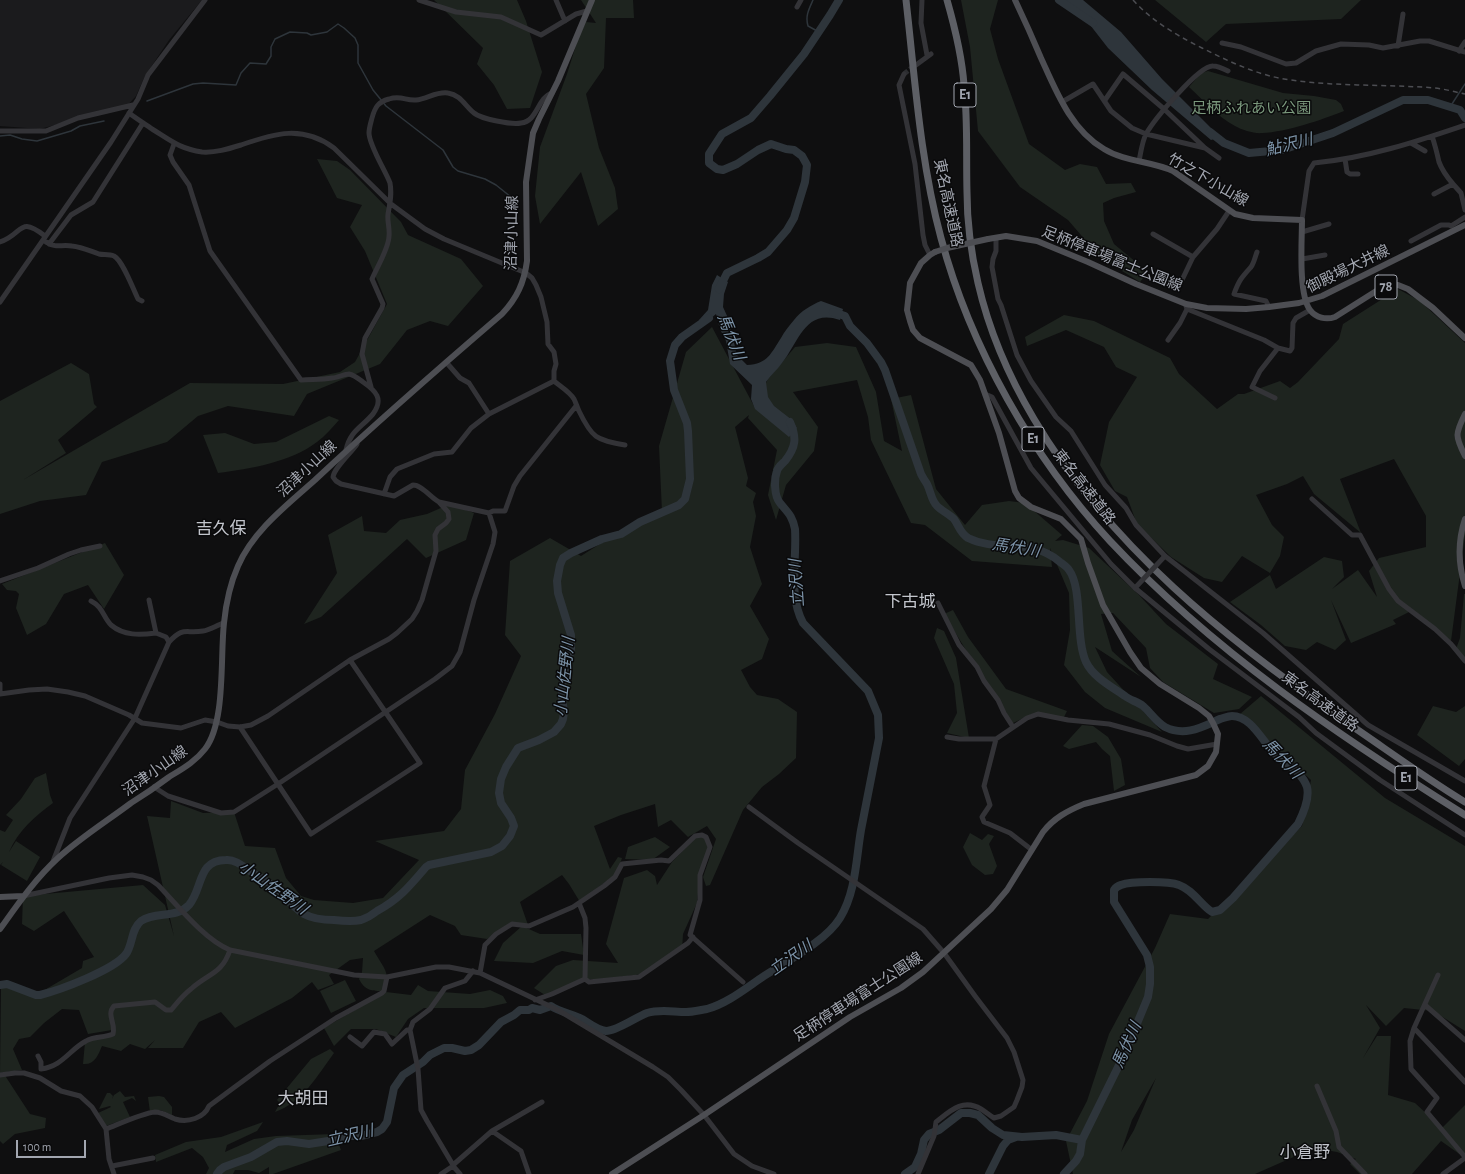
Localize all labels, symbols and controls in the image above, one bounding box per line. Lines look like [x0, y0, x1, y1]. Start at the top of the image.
road number: E1 [954, 83, 976, 107]
park label: 足柄ふれあい公園 [1191, 99, 1311, 117]
water label: 鮎沢川 [1263, 130, 1315, 160]
street label: 竹之下小山線 [1165, 150, 1251, 210]
street label: 東名高速道路 [930, 157, 966, 249]
street label: 沼津小山線 [502, 195, 522, 271]
street label: 足柄停車場富士公園線 [1039, 223, 1185, 295]
street label: 御殿場大井線 [1304, 241, 1392, 297]
road number: 78 [1375, 275, 1397, 299]
water label: 馬伏川 [713, 311, 749, 363]
road number: E1 [1022, 427, 1044, 451]
street label: 沼津小山線 [273, 437, 341, 501]
street label: 東名高速道路 [1049, 446, 1119, 528]
district label: 吉久保 [196, 519, 246, 539]
water label: 馬伏川 [991, 535, 1041, 561]
water label: 立沢川 [786, 558, 808, 608]
district label: 下古城 [885, 592, 935, 612]
water label: 小山佐野川 [551, 636, 579, 718]
street label: 東名高速道路 [1278, 668, 1362, 736]
water label: 馬伏川 [1259, 735, 1305, 783]
street label: 沼津小山線 [119, 742, 191, 800]
road number: E1 [1395, 766, 1417, 790]
water label: 小山佐野川 [235, 857, 311, 919]
water label: 立沢川 [766, 936, 816, 980]
street label: 足柄停車場富士公園線 [790, 949, 926, 1045]
water label: 馬伏川 [1108, 1019, 1146, 1071]
district label: 大胡田 [278, 1089, 328, 1109]
water label: 立沢川 [324, 1121, 376, 1151]
scale bar [18, 1132, 88, 1158]
text: 100 m [23, 1141, 51, 1153]
district label: 小倉野 [1280, 1143, 1330, 1163]

